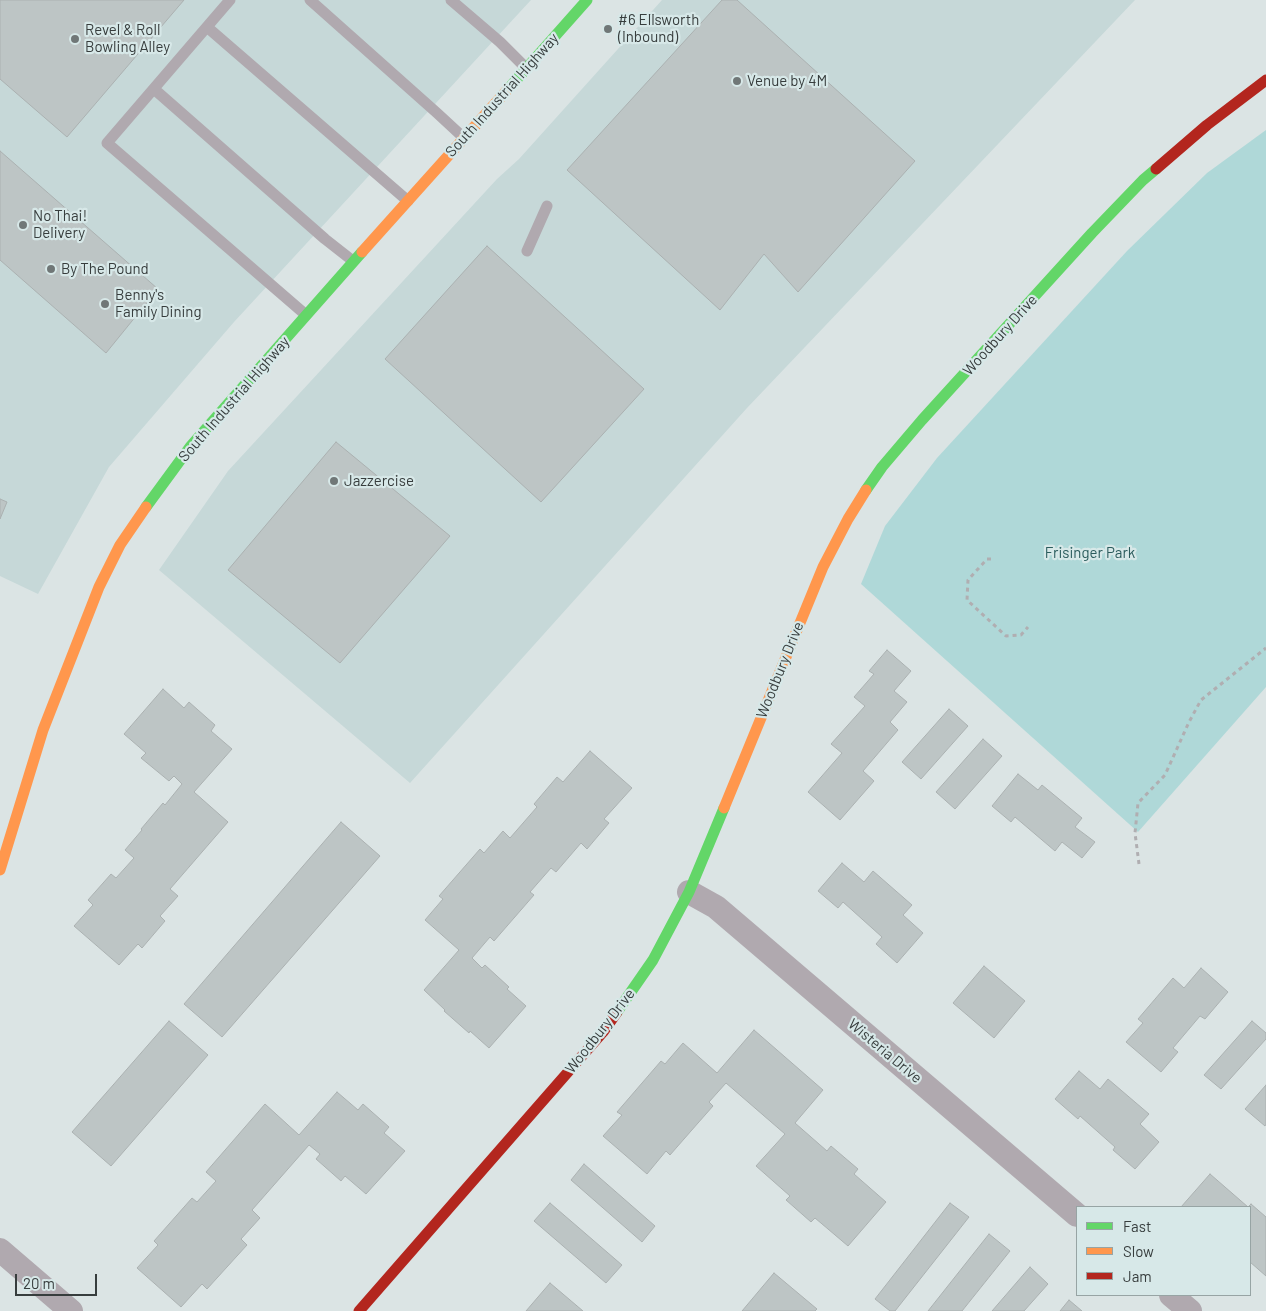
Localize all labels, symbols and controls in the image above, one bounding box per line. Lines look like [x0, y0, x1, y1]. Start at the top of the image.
place label: #6 Ellsworth (Inbound) [618, 11, 699, 46]
place label: Revel & Roll Bowling Alley [85, 21, 170, 56]
marker: #6 Ellsworth (Inbound) [602, 23, 614, 35]
street label: South Industrial Highway [442, 29, 562, 161]
marker: Revel & Roll Bowling Alley [69, 33, 81, 45]
place label: Venue by 4M [747, 72, 827, 90]
marker: Venue by 4M [731, 75, 743, 87]
place label: No Thai! Delivery [33, 207, 87, 242]
marker: No Thai! Delivery [17, 219, 29, 231]
place label: By The Pound [61, 260, 149, 278]
marker: By The Pound [45, 263, 57, 275]
place label: Benny's Family Dining [115, 286, 201, 321]
street label: Woodbury Drive [959, 291, 1041, 379]
marker: Benny's Family Dining [99, 298, 111, 310]
street label: South Industrial Highway [175, 333, 293, 465]
place label: Jazzercise [344, 472, 414, 490]
marker: Jazzercise [328, 475, 340, 487]
park label: Frisinger Park [1045, 544, 1135, 562]
street label: Woodbury Drive [752, 619, 808, 721]
street label: Woodbury Drive [561, 985, 639, 1077]
street label: Wisteria Drive [844, 1015, 926, 1087]
legend [1076, 1206, 1251, 1296]
text: Fast [1123, 1217, 1151, 1235]
text: Slow [1123, 1242, 1154, 1260]
scale bar [18, 1264, 100, 1296]
text: Jam [1123, 1267, 1152, 1285]
text: 20 m [23, 1274, 55, 1292]

